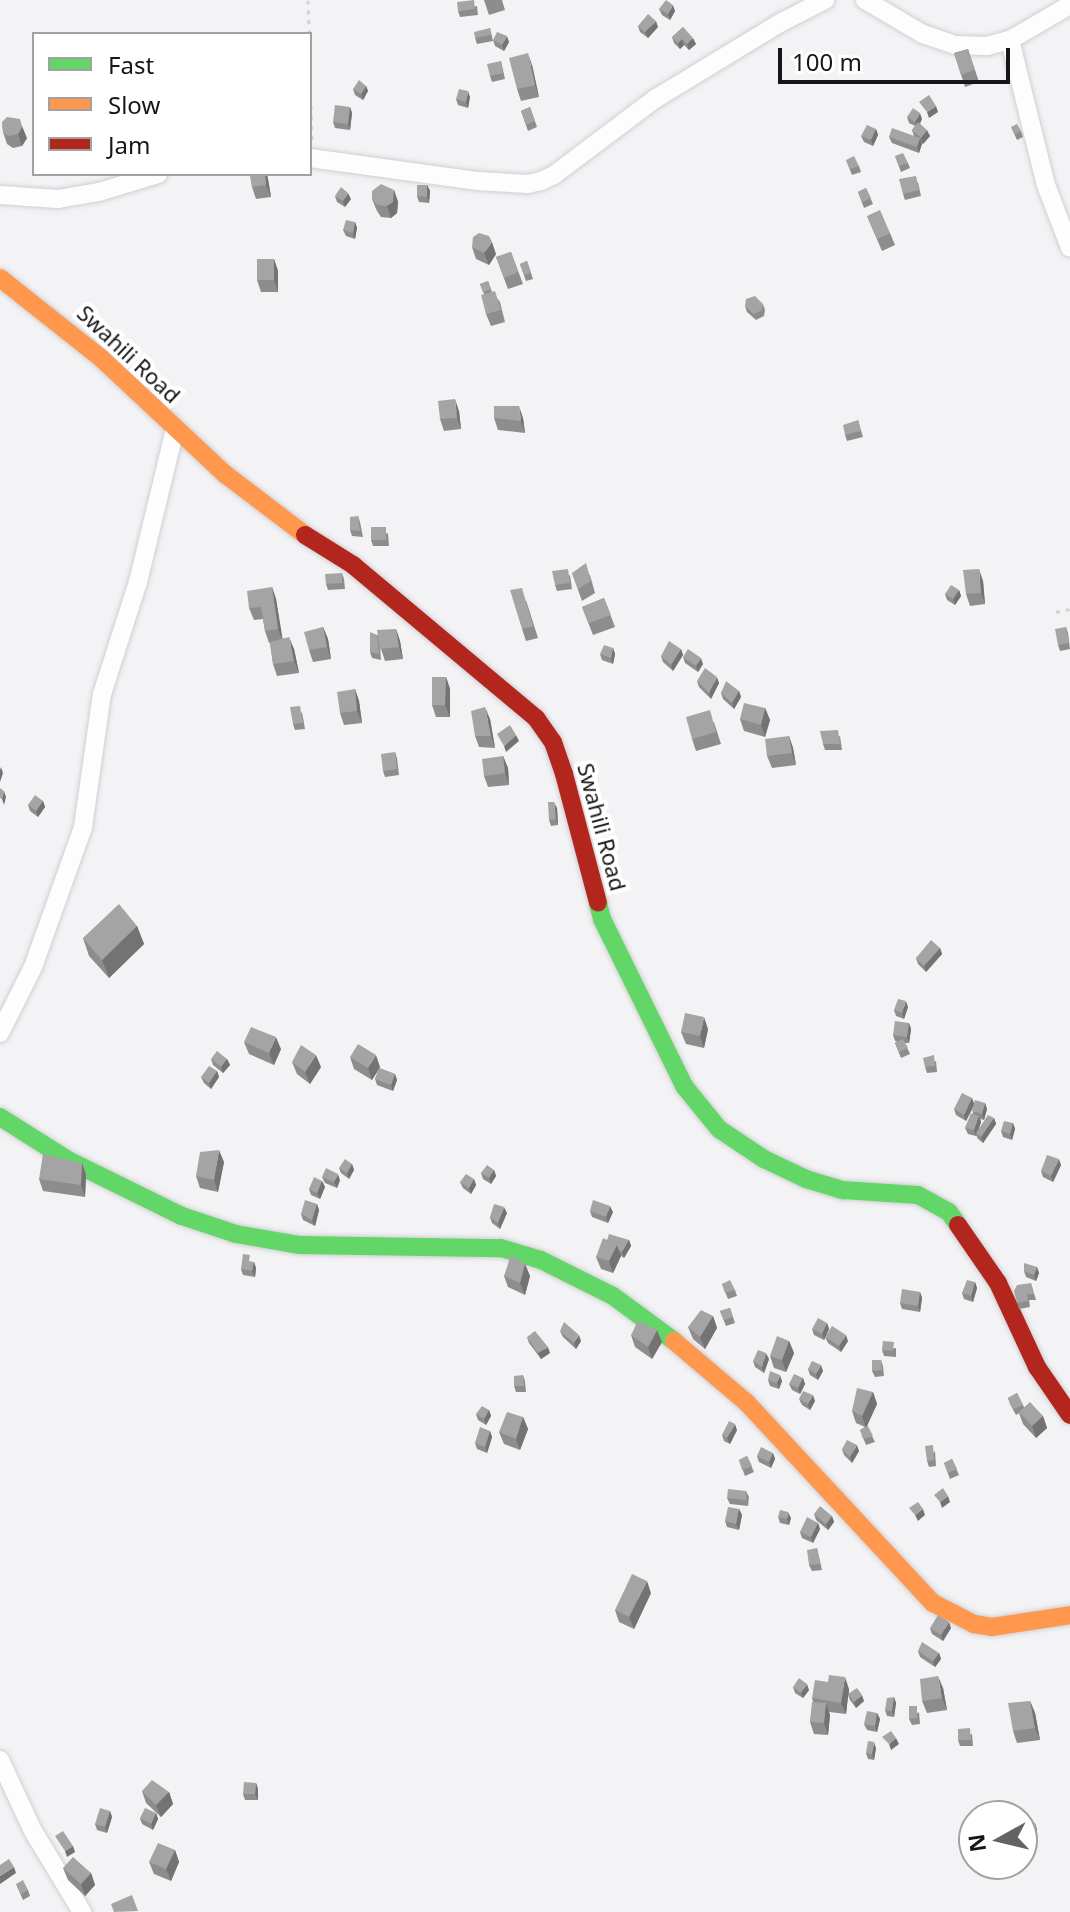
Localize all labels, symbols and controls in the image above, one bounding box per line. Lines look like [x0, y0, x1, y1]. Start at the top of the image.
legend [32, 32, 312, 176]
scale bar [782, 32, 1014, 82]
text: 100 m [792, 45, 862, 78]
text: Fast [108, 48, 154, 81]
text: Slow [108, 88, 160, 121]
text: Jam [108, 128, 150, 161]
street label: Swahili Road [72, 300, 186, 408]
street label: Swahili Road [572, 760, 632, 894]
north arrow [958, 1800, 1038, 1880]
text: N [960, 1832, 992, 1854]

